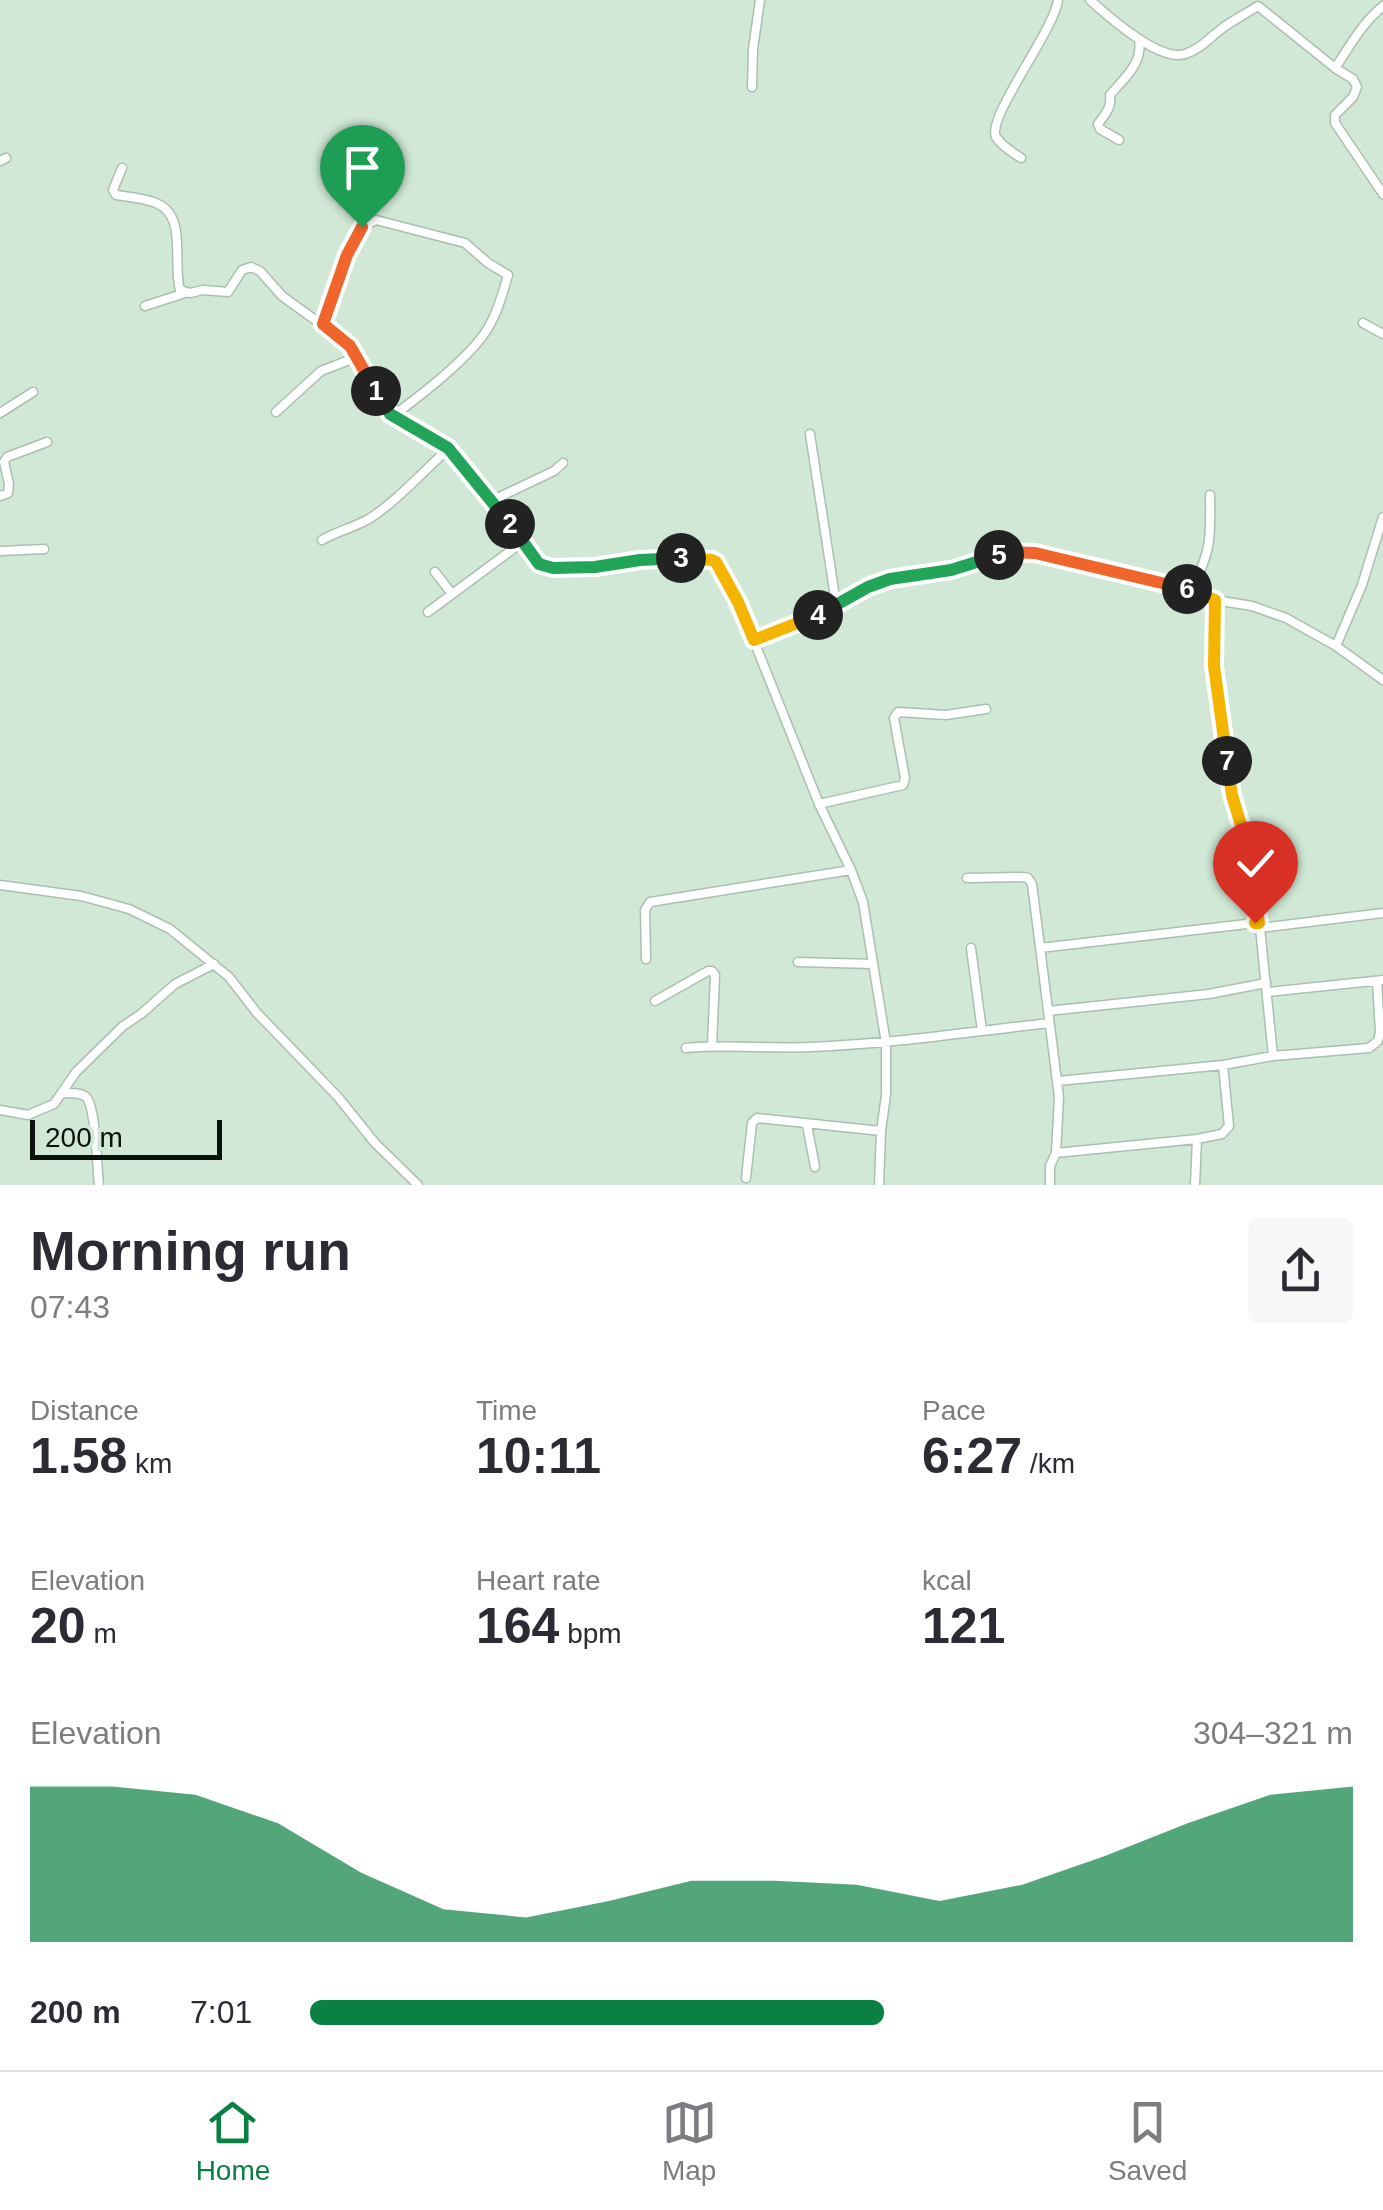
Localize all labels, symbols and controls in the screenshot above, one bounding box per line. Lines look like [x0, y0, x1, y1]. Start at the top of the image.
pin [320, 125, 405, 228]
icon: arrive [335, 140, 390, 195]
pin: 1 [351, 366, 401, 416]
text: 1 [368, 375, 384, 406]
pin: 2 [485, 499, 535, 549]
text: 2 [502, 508, 518, 539]
pin: 5 [974, 530, 1024, 580]
pin: 3 [656, 533, 706, 583]
text: 5 [991, 539, 1007, 570]
text: 3 [673, 542, 689, 573]
pin: 6 [1162, 564, 1212, 614]
text: 6 [1179, 573, 1195, 604]
pin: 4 [793, 590, 843, 640]
text: 4 [810, 599, 826, 630]
pin: 7 [1202, 736, 1252, 786]
text: 7 [1219, 745, 1235, 776]
pin [1213, 821, 1298, 924]
icon: check [1228, 836, 1283, 891]
scale bar [30, 1115, 222, 1160]
text: 200 m [45, 1122, 123, 1153]
button: share [1248, 1218, 1353, 1323]
text: Morning run [30, 1220, 351, 1282]
text: 07:43 [30, 1289, 110, 1325]
text: Distance [30, 1395, 139, 1426]
text: Time [476, 1395, 537, 1426]
text: Pace [922, 1395, 986, 1426]
text: 1.58 [30, 1428, 127, 1484]
text: 10:11 [476, 1428, 601, 1484]
text: 6:27 [922, 1428, 1022, 1484]
text: km [127, 1448, 172, 1479]
text: /km [1022, 1448, 1075, 1479]
text: Elevation [30, 1565, 145, 1596]
text: Heart rate [476, 1565, 601, 1596]
text: kcal [922, 1565, 972, 1596]
text: 20 [30, 1598, 86, 1654]
text: 164 [476, 1598, 559, 1654]
text: 121 [922, 1598, 1005, 1654]
text: m [86, 1618, 117, 1649]
text: bpm [559, 1618, 622, 1649]
text: Elevation [30, 1715, 162, 1751]
text: 304–321 m [1193, 1715, 1353, 1751]
text: 200 m [30, 1994, 121, 2030]
text: 7:01 [190, 1994, 252, 2030]
tab: Home [196, 2095, 270, 2187]
tab: Map [662, 2095, 717, 2187]
tab: Saved [1108, 2095, 1187, 2187]

